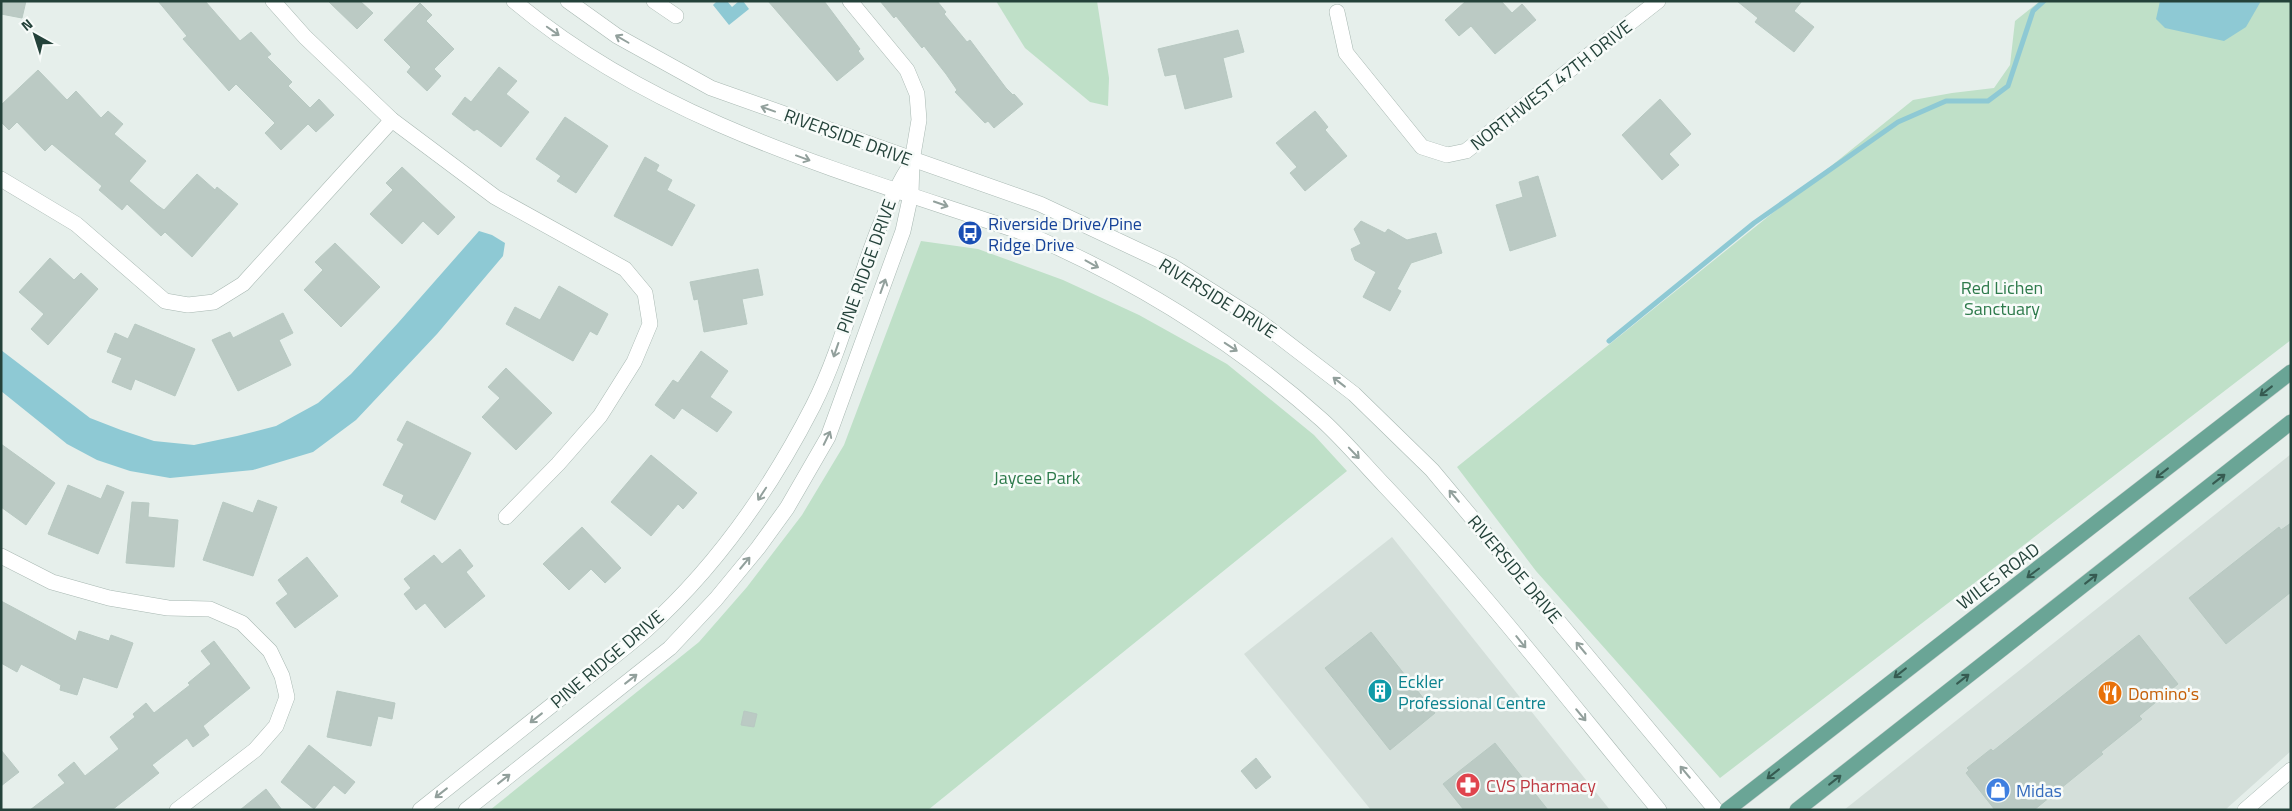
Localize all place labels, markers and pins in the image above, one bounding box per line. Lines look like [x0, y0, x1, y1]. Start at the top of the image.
place label: Riverside Drive/Pine Ridge Drive [988, 210, 1142, 258]
bus stop icon: Riverside Drive/Pine Ridge Drive [957, 220, 983, 246]
place label: Eckler Professional Centre [1398, 668, 1546, 716]
building icon: Eckler Professional Centre [1367, 678, 1393, 704]
restaurant icon: Domino's [2097, 680, 2123, 706]
place label: Domino's [2128, 680, 2199, 707]
pharmacy icon: CVS Pharmacy [1455, 772, 1481, 798]
place label: CVS Pharmacy [1486, 772, 1596, 799]
shop icon: Midas [1985, 777, 2011, 803]
place label: Midas [2016, 777, 2062, 804]

